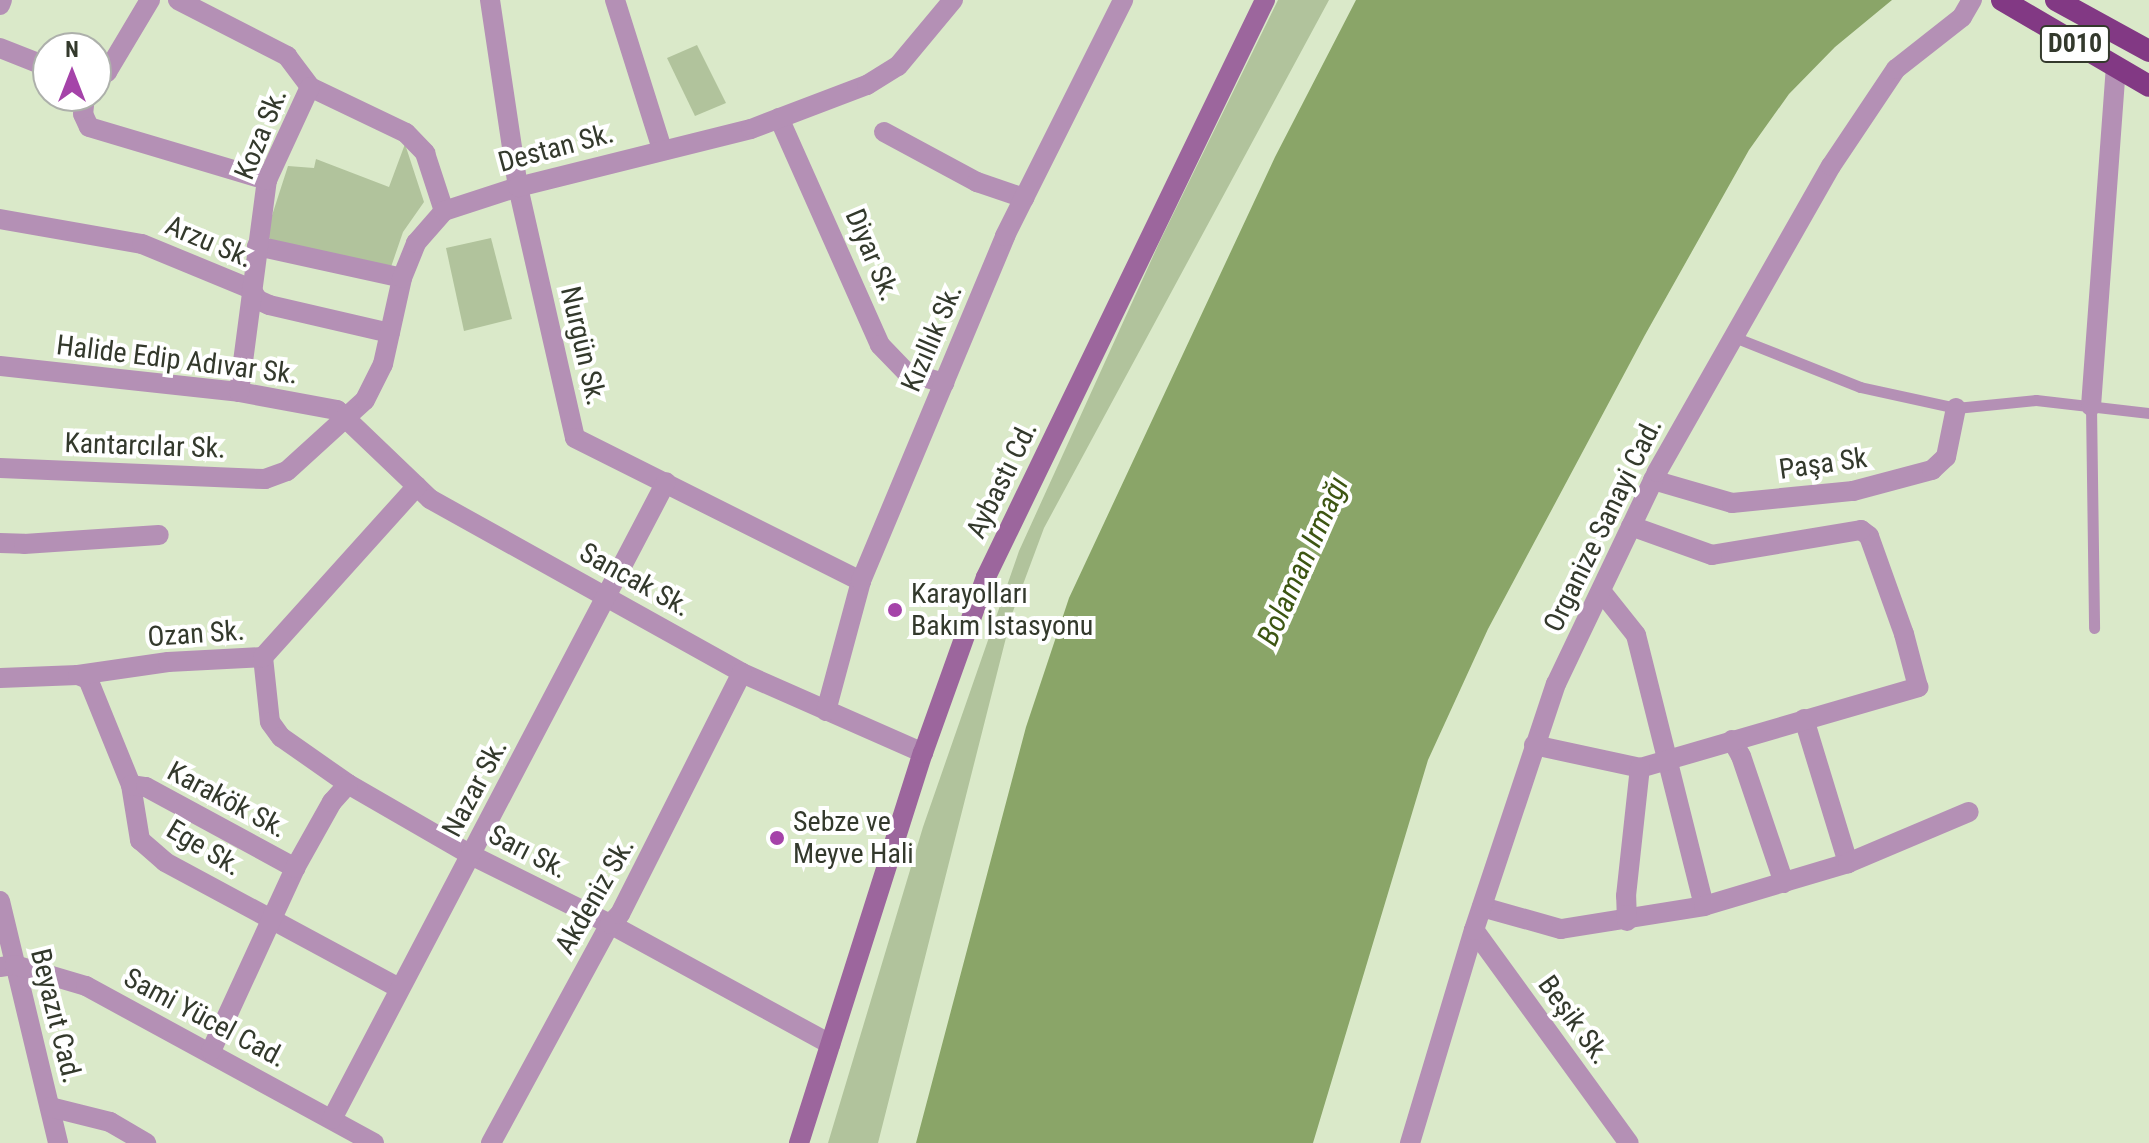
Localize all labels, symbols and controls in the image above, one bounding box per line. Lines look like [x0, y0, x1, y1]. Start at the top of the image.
road number: D010 [2039, 22, 2111, 66]
north arrow [32, 32, 112, 112]
text: N [65, 37, 79, 62]
street label: Koza Sk. [228, 83, 294, 185]
street label: Destan Sk. [495, 116, 617, 180]
street label: Diyar Sk. [838, 204, 906, 306]
street label: Arzu Sk. [160, 209, 258, 275]
street label: Kızıllık Sk. [894, 279, 970, 397]
street label: Nurgün Sk. [553, 283, 613, 409]
street label: Halide Edip Adıvar Sk. [55, 329, 299, 391]
street label: Organize Sanayi Cad. [1537, 413, 1669, 637]
street label: Aybastı Cd. [959, 416, 1045, 544]
street label: Kantarcılar Sk. [64, 426, 226, 466]
street label: Paşa Sk [1777, 441, 1869, 487]
water label: Bolaman Irmağı [1250, 471, 1356, 651]
street label: Sancak Sk. [574, 536, 696, 624]
place label: Karayolları Bakım İstasyonu [911, 577, 1093, 643]
marker: Karayolları Bakım İstasyonu [886, 601, 904, 619]
street label: Ozan Sk. [146, 614, 246, 654]
street label: Nazar Sk. [435, 733, 515, 843]
street label: Karakök Sk. [162, 755, 292, 845]
place label: Sebze ve Meyve Hali [793, 805, 914, 871]
street label: Ege Sk. [160, 813, 248, 883]
street label: Sarı Sk. [483, 818, 573, 886]
marker: Sebze ve Meyve Hali [768, 829, 786, 847]
street label: Akdeniz Sk. [548, 832, 642, 960]
street label: Beyazıt Cad. [23, 945, 89, 1087]
street label: Sami Yücel Cad. [118, 961, 292, 1075]
street label: Beşik Sk. [1531, 969, 1617, 1071]

